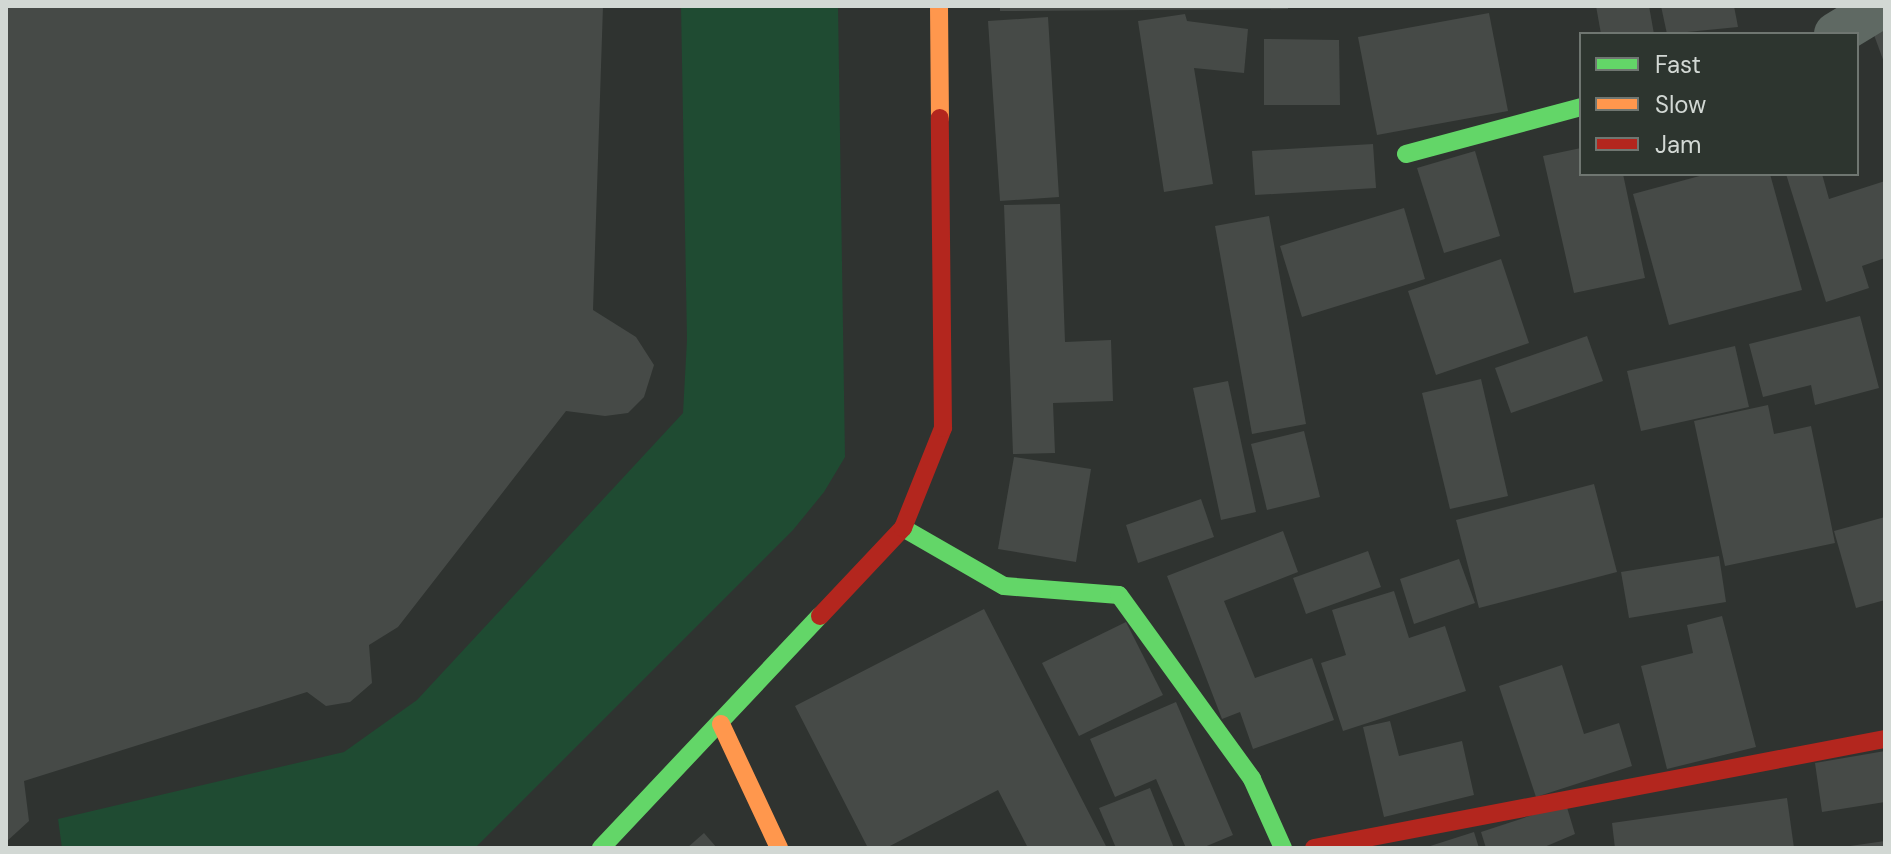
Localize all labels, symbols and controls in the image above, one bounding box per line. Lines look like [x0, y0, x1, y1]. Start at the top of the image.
legend [1579, 32, 1859, 176]
text: Fast [1655, 49, 1701, 80]
text: Slow [1655, 89, 1706, 120]
text: Jam [1655, 129, 1701, 160]

